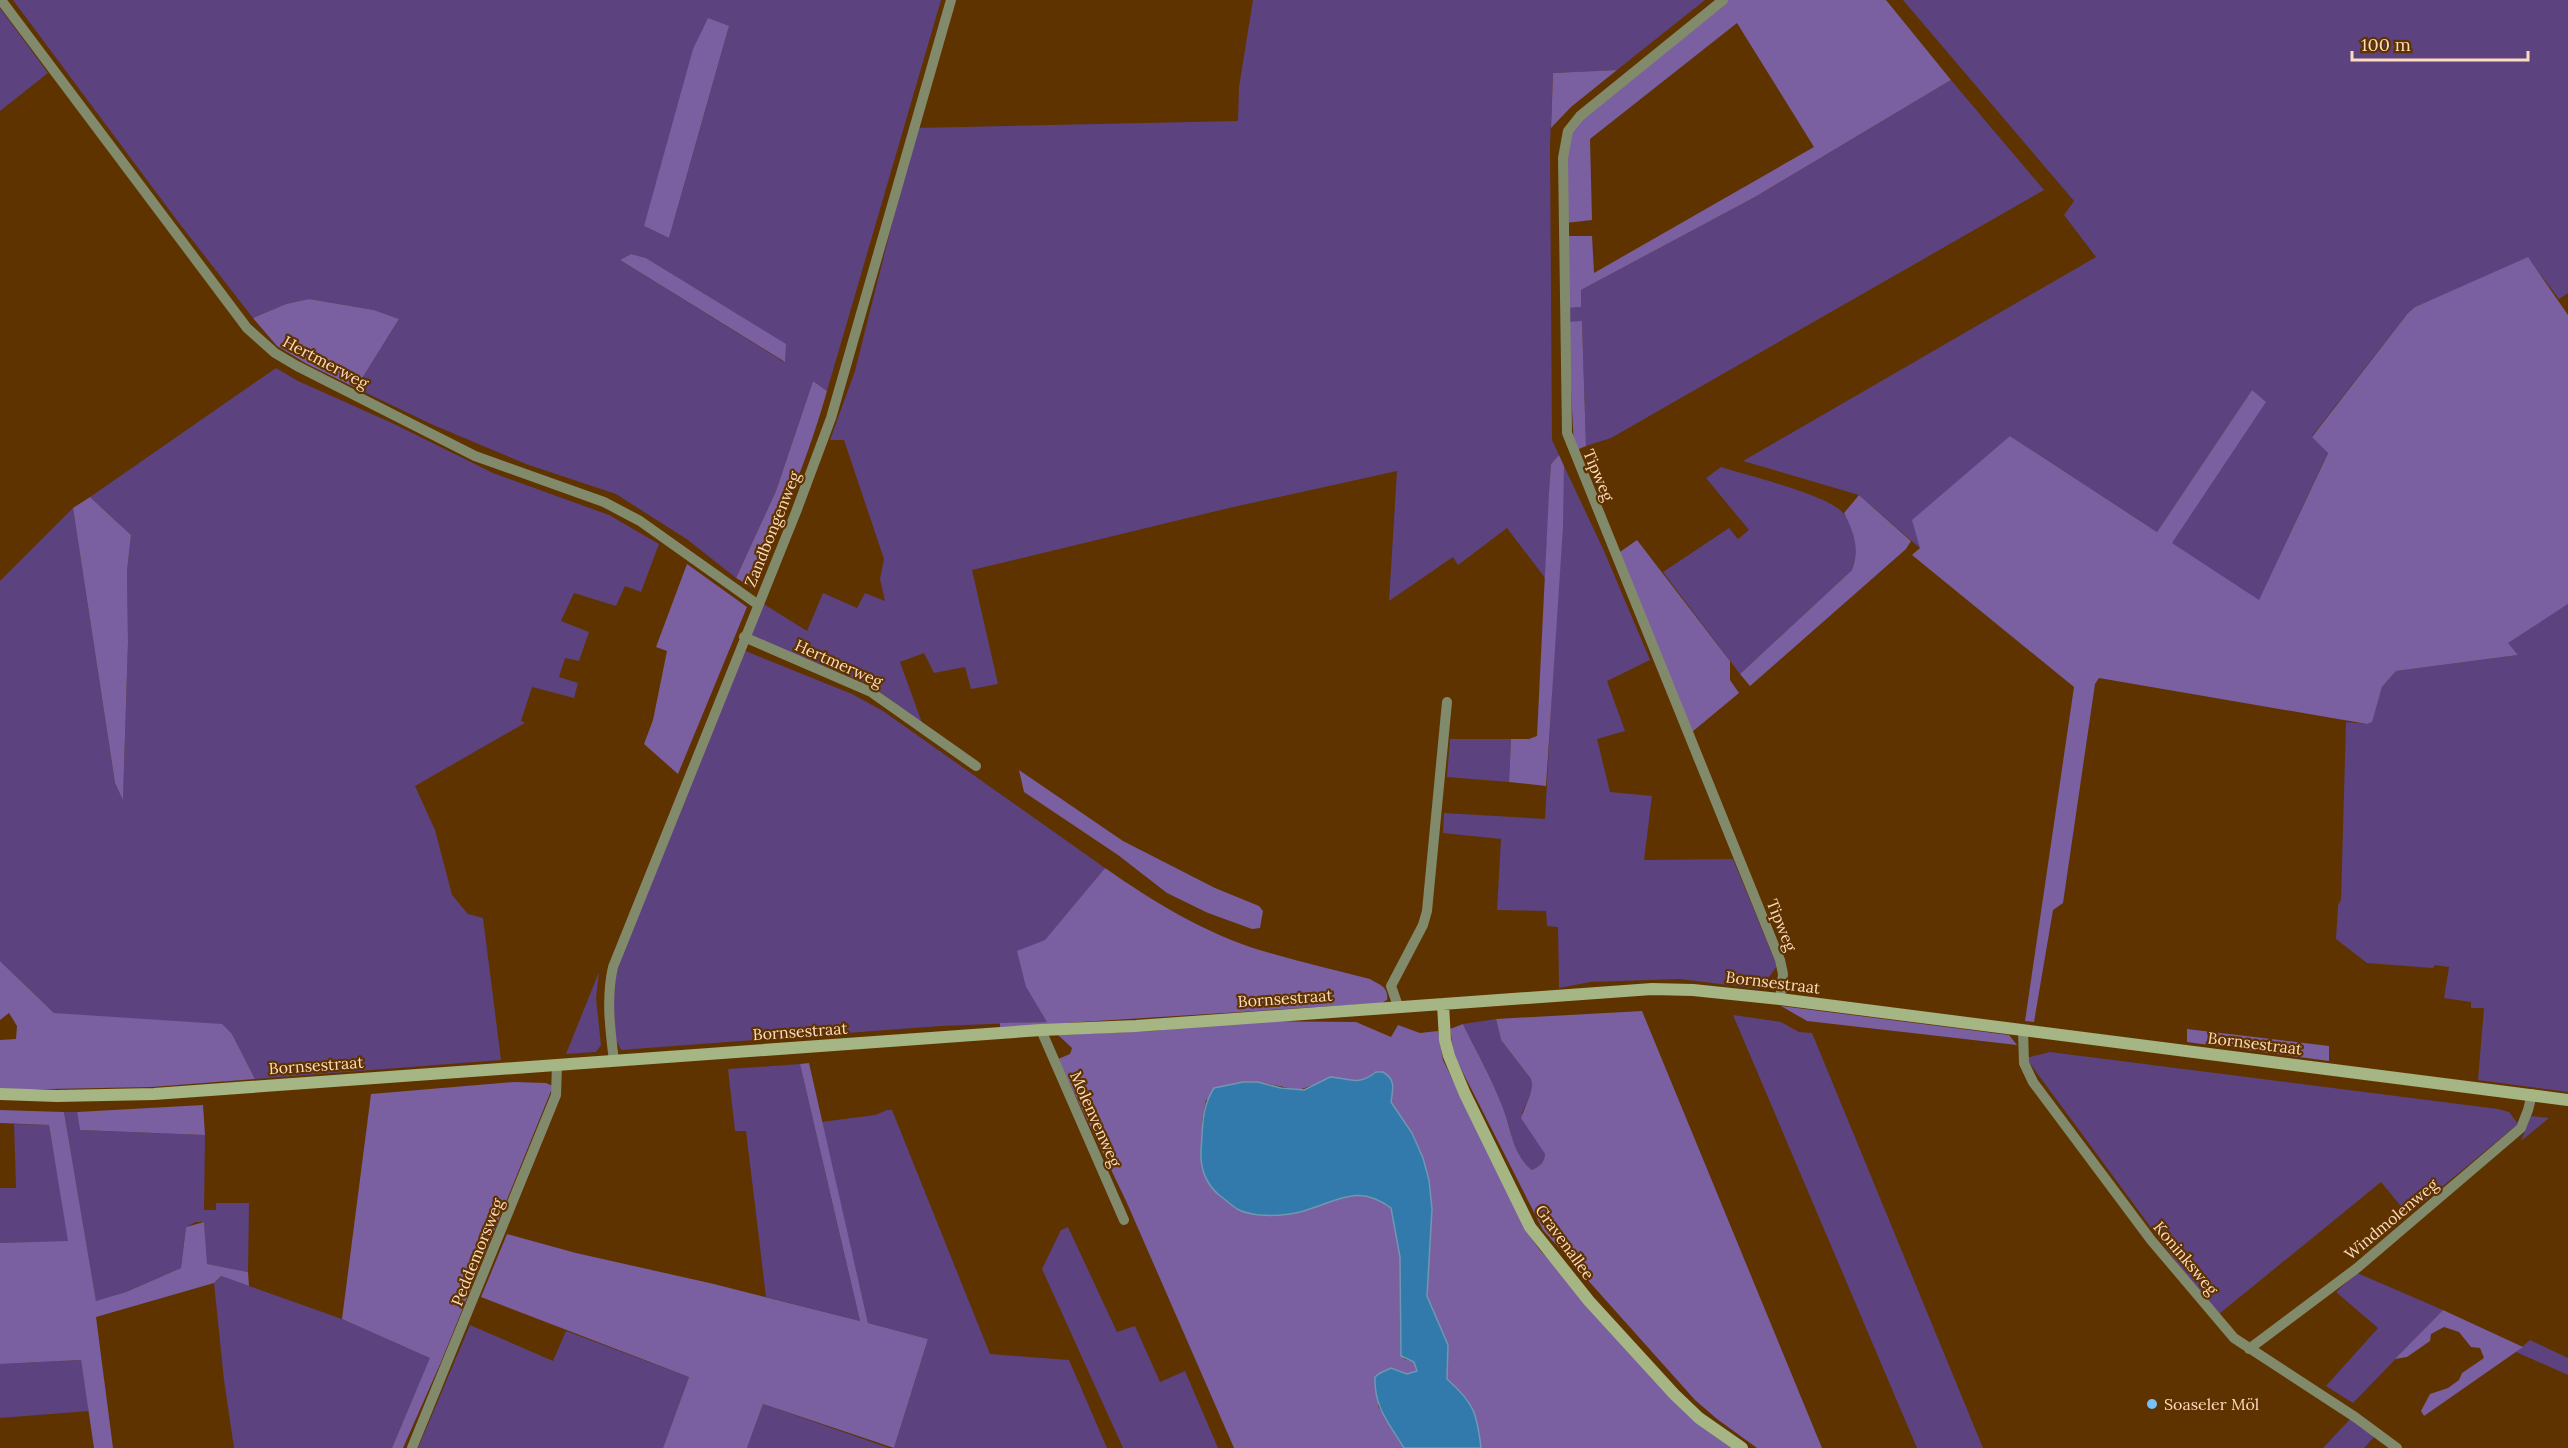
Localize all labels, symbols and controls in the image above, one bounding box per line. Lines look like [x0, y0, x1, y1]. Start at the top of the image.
scale bar [2352, 24, 2528, 62]
text: 100 m [2361, 33, 2411, 56]
street label: Hertmerweg [280, 331, 373, 393]
street label: Tipweg [1579, 446, 1619, 505]
street label: Zandbongenweg [740, 467, 805, 590]
street label: Hertmerweg [792, 635, 887, 692]
street label: Tipweg [1763, 896, 1802, 955]
street label: Bornsestraat [1725, 966, 1822, 998]
street label: Bornsestraat [1237, 985, 1334, 1011]
street label: Bornsestraat [752, 1018, 849, 1044]
street label: Bornsestraat [2207, 1027, 2304, 1059]
street label: Bornsestraat [268, 1052, 365, 1078]
street label: Molenvenweg [1066, 1068, 1126, 1171]
street label: Windmolenweg [2340, 1173, 2443, 1264]
street label: Peddemorsweg [446, 1194, 508, 1309]
street label: Gravenallee [1531, 1201, 1599, 1284]
street label: Koninksweg [2149, 1217, 2223, 1300]
place label: Soaseler Möl [2164, 1394, 2259, 1414]
marker: Soaseler Möl [2145, 1397, 2159, 1411]

